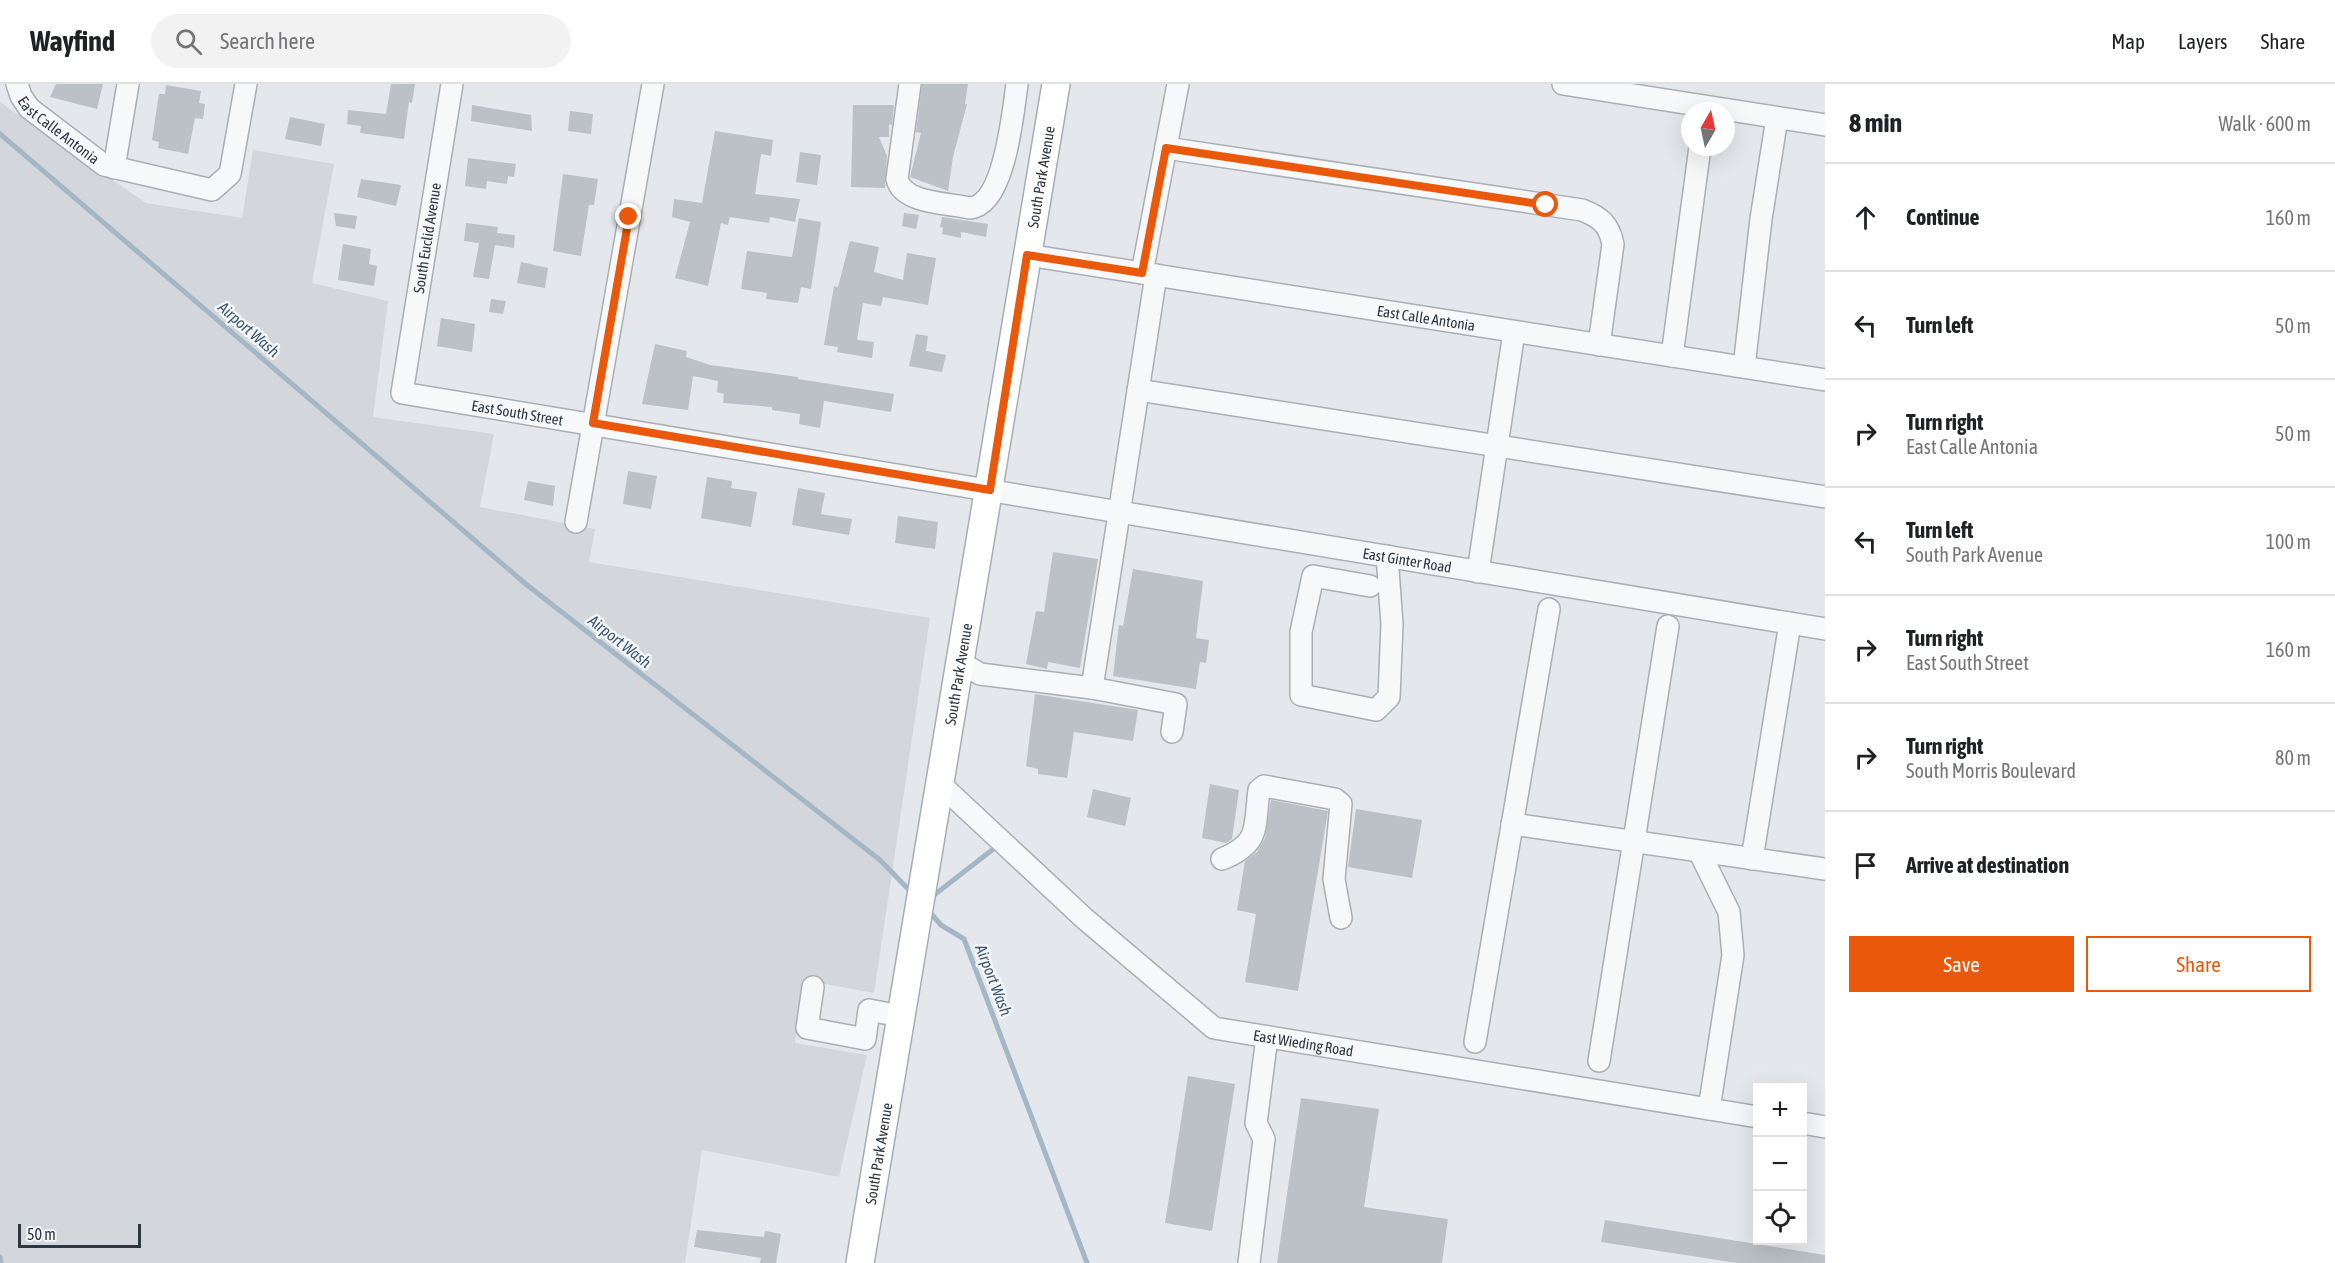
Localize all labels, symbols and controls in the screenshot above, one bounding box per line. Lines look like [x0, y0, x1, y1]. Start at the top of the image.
search box [151, 14, 571, 68]
text: Wayfind [30, 25, 115, 57]
icon: search [172, 25, 205, 58]
text: Search here [220, 28, 315, 54]
text: Map [2111, 29, 2145, 53]
text: Layers [2178, 29, 2228, 53]
text: Share [2261, 29, 2305, 53]
street label: East Calle Antonia [15, 93, 103, 167]
north arrow [1681, 102, 1735, 156]
text: 8 min [1849, 108, 1902, 138]
text: Walk · 600 m [2219, 112, 2311, 135]
street label: South Park Avenue [1024, 125, 1057, 229]
street label: South Euclid Avenue [410, 181, 444, 294]
route start [1532, 191, 1558, 217]
icon: ahead [1849, 201, 1882, 234]
route end [615, 203, 641, 229]
text: Continue [1906, 204, 1980, 230]
text: 160 m [2266, 206, 2311, 229]
water label: Airport Wash [214, 297, 283, 361]
street label: East Calle Antonia [1376, 301, 1476, 334]
icon: left [1849, 309, 1882, 342]
text: Turn left [1906, 312, 1973, 338]
text: 50 m [2275, 314, 2311, 337]
street label: East South Street [470, 396, 564, 428]
text: Turn right [1906, 409, 1983, 435]
icon: right [1849, 417, 1882, 450]
text: 50 m [2275, 422, 2311, 445]
text: East Calle Antonia [1906, 435, 2038, 458]
text: Turn left [1906, 517, 1973, 543]
icon: left [1849, 525, 1882, 558]
text: 100 m [2266, 530, 2311, 553]
text: South Park Avenue [1906, 543, 2043, 566]
street label: East Ginter Road [1362, 544, 1453, 575]
water label: Airport Wash [584, 610, 655, 672]
street label: South Park Avenue [941, 622, 975, 726]
text: Turn right [1906, 625, 1983, 651]
icon: right [1849, 633, 1882, 666]
text: 160 m [2266, 638, 2311, 661]
text: East South Street [1906, 651, 2029, 674]
text: Turn right [1906, 733, 1983, 759]
icon: right [1849, 741, 1882, 774]
text: 80 m [2275, 746, 2311, 769]
text: South Morris Boulevard [1906, 759, 2076, 782]
icon: arrive [1849, 849, 1882, 882]
text: Arrive at destination [1906, 852, 2069, 878]
button: Save [1849, 936, 2074, 992]
button: Share [2086, 936, 2311, 992]
water label: Airport Wash [971, 941, 1016, 1019]
street label: East Wieding Road [1252, 1026, 1355, 1059]
map controls [1753, 1083, 1807, 1245]
button: + [1753, 1083, 1807, 1137]
street label: South Park Avenue [861, 1101, 895, 1206]
button: − [1753, 1137, 1807, 1191]
button: locate [1753, 1191, 1807, 1245]
scale bar [18, 1221, 141, 1248]
text: 50 m [27, 1225, 56, 1243]

